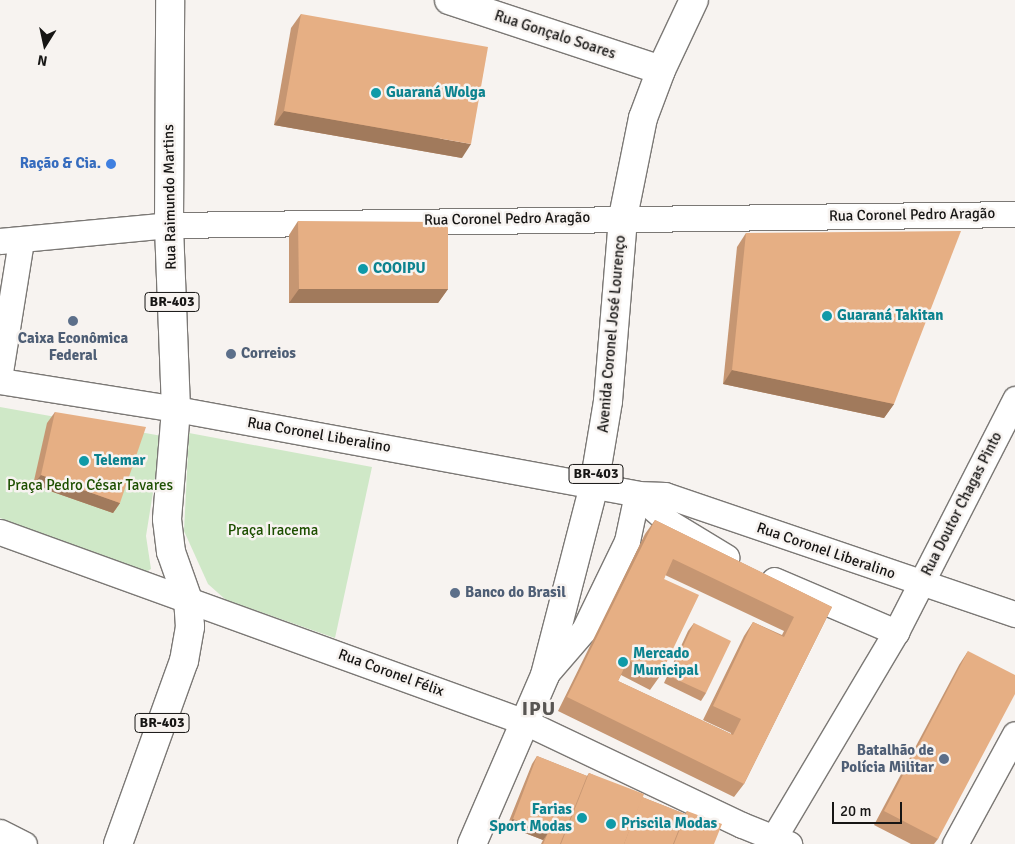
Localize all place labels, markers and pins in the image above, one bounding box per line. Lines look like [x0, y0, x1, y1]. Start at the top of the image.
place label: Guaraná Wolga [386, 84, 486, 102]
marker: Guaraná Wolga [370, 87, 382, 99]
place label: Ração & Cia. [20, 155, 101, 173]
marker: Ração & Cia. [105, 158, 117, 170]
place label: COOIPU [373, 260, 426, 278]
marker: COOIPU [357, 263, 369, 275]
place label: Guaraná Takitan [837, 307, 943, 325]
marker: Guaraná Takitan [821, 310, 833, 322]
marker: Caixa Econômica Federal [67, 315, 79, 327]
place label: Caixa Econômica Federal [18, 329, 128, 364]
place label: Correios [241, 345, 296, 363]
marker: Correios [225, 348, 237, 360]
place label: Telemar [94, 452, 146, 470]
marker: Telemar [78, 455, 90, 467]
place label: Banco do Brasil [465, 584, 566, 602]
marker: Banco do Brasil [449, 587, 461, 599]
place label: Mercado Municipal [633, 644, 699, 679]
marker: Mercado Municipal [617, 656, 629, 668]
place label: Batalhão de Polícia Militar [841, 741, 934, 776]
marker: Batalhão de Polícia Militar [938, 753, 950, 765]
place label: Farias Sport Modas [490, 800, 572, 835]
marker: Farias Sport Modas [576, 812, 588, 824]
place label: Priscila Modas [621, 815, 717, 833]
marker: Priscila Modas [605, 818, 617, 830]

